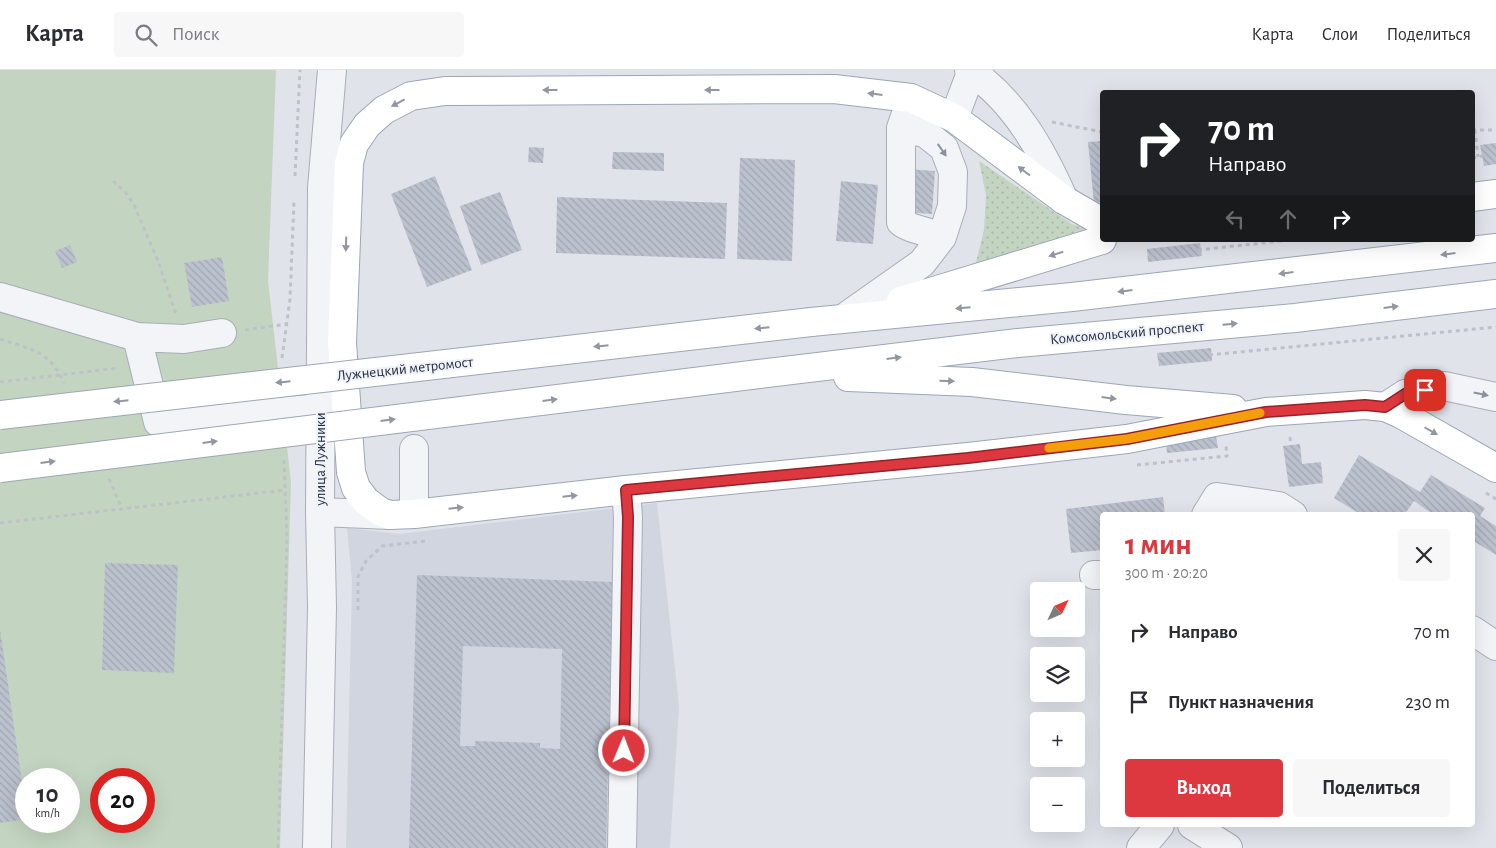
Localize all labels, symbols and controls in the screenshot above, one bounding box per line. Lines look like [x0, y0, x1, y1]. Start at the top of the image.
search box [114, 12, 464, 57]
icon: search [132, 21, 160, 49]
text: Карта [25, 22, 84, 46]
text: Поиск [172, 25, 219, 44]
text: Карта [1252, 26, 1294, 44]
text: Слои [1322, 26, 1358, 44]
text: Поделиться [1386, 26, 1471, 44]
one-way arrow [542, 86, 558, 94]
one-way arrow [704, 86, 720, 94]
one-way arrow [866, 90, 882, 98]
one-way arrow [391, 99, 405, 107]
icon: right [1125, 110, 1190, 175]
text: 70 m [1208, 112, 1275, 147]
one-way arrow [937, 143, 947, 157]
text: Направо [1208, 153, 1286, 175]
one-way arrow [1017, 166, 1031, 176]
icon: left [1221, 205, 1249, 233]
icon: ahead [1274, 205, 1302, 233]
icon: right [1327, 205, 1355, 233]
one-way arrow [342, 237, 350, 253]
one-way arrow [1439, 250, 1455, 258]
one-way arrow [1048, 251, 1063, 259]
one-way arrow [1278, 269, 1294, 277]
one-way arrow [1116, 287, 1132, 295]
one-way arrow [1384, 302, 1400, 310]
one-way arrow [955, 304, 971, 312]
street label: Комсомольский проспект [1050, 319, 1205, 347]
one-way arrow [1222, 320, 1238, 328]
one-way arrow [754, 324, 770, 332]
one-way arrow [593, 342, 609, 350]
street label: Лужнецкий метромост [336, 354, 474, 384]
one-way arrow [886, 354, 902, 362]
pin [1404, 369, 1446, 411]
icon: arrive [1411, 376, 1439, 404]
one-way arrow [940, 377, 956, 385]
one-way arrow [275, 378, 291, 386]
one-way arrow [1473, 390, 1488, 398]
one-way arrow [1101, 394, 1117, 402]
one-way arrow [542, 396, 558, 404]
one-way arrow [113, 397, 129, 405]
street label: улица Лужники [313, 412, 328, 507]
one-way arrow [381, 416, 397, 424]
one-way arrow [1425, 426, 1438, 435]
one-way arrow [202, 438, 218, 446]
one-way arrow [41, 458, 57, 466]
one-way arrow [562, 492, 578, 500]
one-way arrow [449, 504, 465, 512]
button: close [1398, 529, 1450, 581]
text: 1 мин [1125, 530, 1192, 560]
text: 300 m · 20:20 [1125, 565, 1208, 581]
north arrow [1030, 582, 1085, 638]
map controls [1030, 582, 1085, 832]
icon: right [1125, 618, 1153, 646]
text: Направо [1168, 623, 1238, 642]
text: 70 m [1414, 623, 1450, 642]
button: layers [1030, 647, 1085, 702]
icon: arrive [1125, 688, 1153, 716]
text: Пункт назначения [1168, 693, 1314, 712]
text: 230 m [1405, 693, 1450, 712]
button: + [1030, 712, 1085, 767]
position arrow [597, 724, 649, 776]
button: Выход [1125, 759, 1283, 817]
button: Поделиться [1293, 759, 1450, 817]
speed limit sign: 20 [90, 768, 155, 833]
button: − [1030, 777, 1085, 832]
text: 10 [36, 782, 59, 807]
text: km/h [35, 807, 60, 819]

